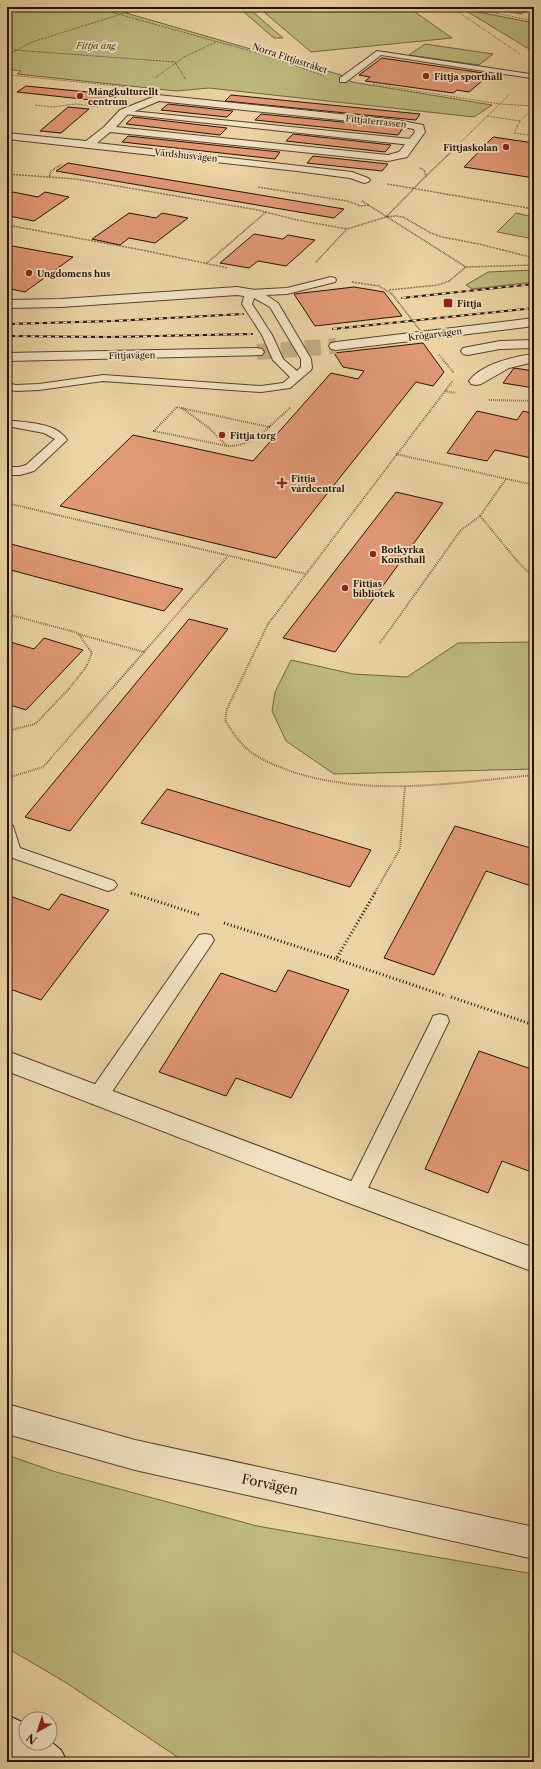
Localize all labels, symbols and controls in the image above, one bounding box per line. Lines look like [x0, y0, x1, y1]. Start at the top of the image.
park label: Fittja äng [75, 40, 117, 51]
street label: Norra Fittjastråket [251, 41, 330, 76]
marker: Fittja sporthall [421, 71, 431, 81]
place label: Fittja sporthall [434, 71, 503, 82]
place label: Mångkulturellt centrum [88, 86, 159, 107]
marker: Mångkulturellt centrum [75, 91, 85, 101]
street label: Fittjaterrassen [345, 112, 407, 130]
place label: Fittjaskolan [443, 142, 498, 153]
marker: Fittjaskolan [501, 142, 511, 152]
street label: Värdshusvägen [153, 146, 219, 164]
marker: Ungdomens hus [24, 268, 34, 278]
place label: Ungdomens hus [37, 268, 110, 279]
marker: Fittja [442, 297, 454, 309]
place label: Fittja [457, 298, 482, 309]
street label: Krögarvägen [407, 325, 463, 343]
street label: Fittjavägen [109, 349, 156, 361]
marker: Fittja torg [217, 430, 227, 440]
place label: Fittja torg [230, 430, 277, 441]
place label: Fittja vårdcentral [290, 473, 345, 494]
marker: Fittja vårdcentral [276, 477, 288, 489]
place label: Botkyrka Konsthall [381, 544, 425, 565]
marker: Botkyrka Konsthall [368, 549, 378, 559]
place label: Fittjas bibliotek [352, 578, 396, 599]
marker: Fittjas bibliotek [340, 583, 350, 593]
street label: Forvägen [240, 1470, 300, 1498]
north arrow [18, 1711, 58, 1751]
text: N [23, 1730, 40, 1747]

